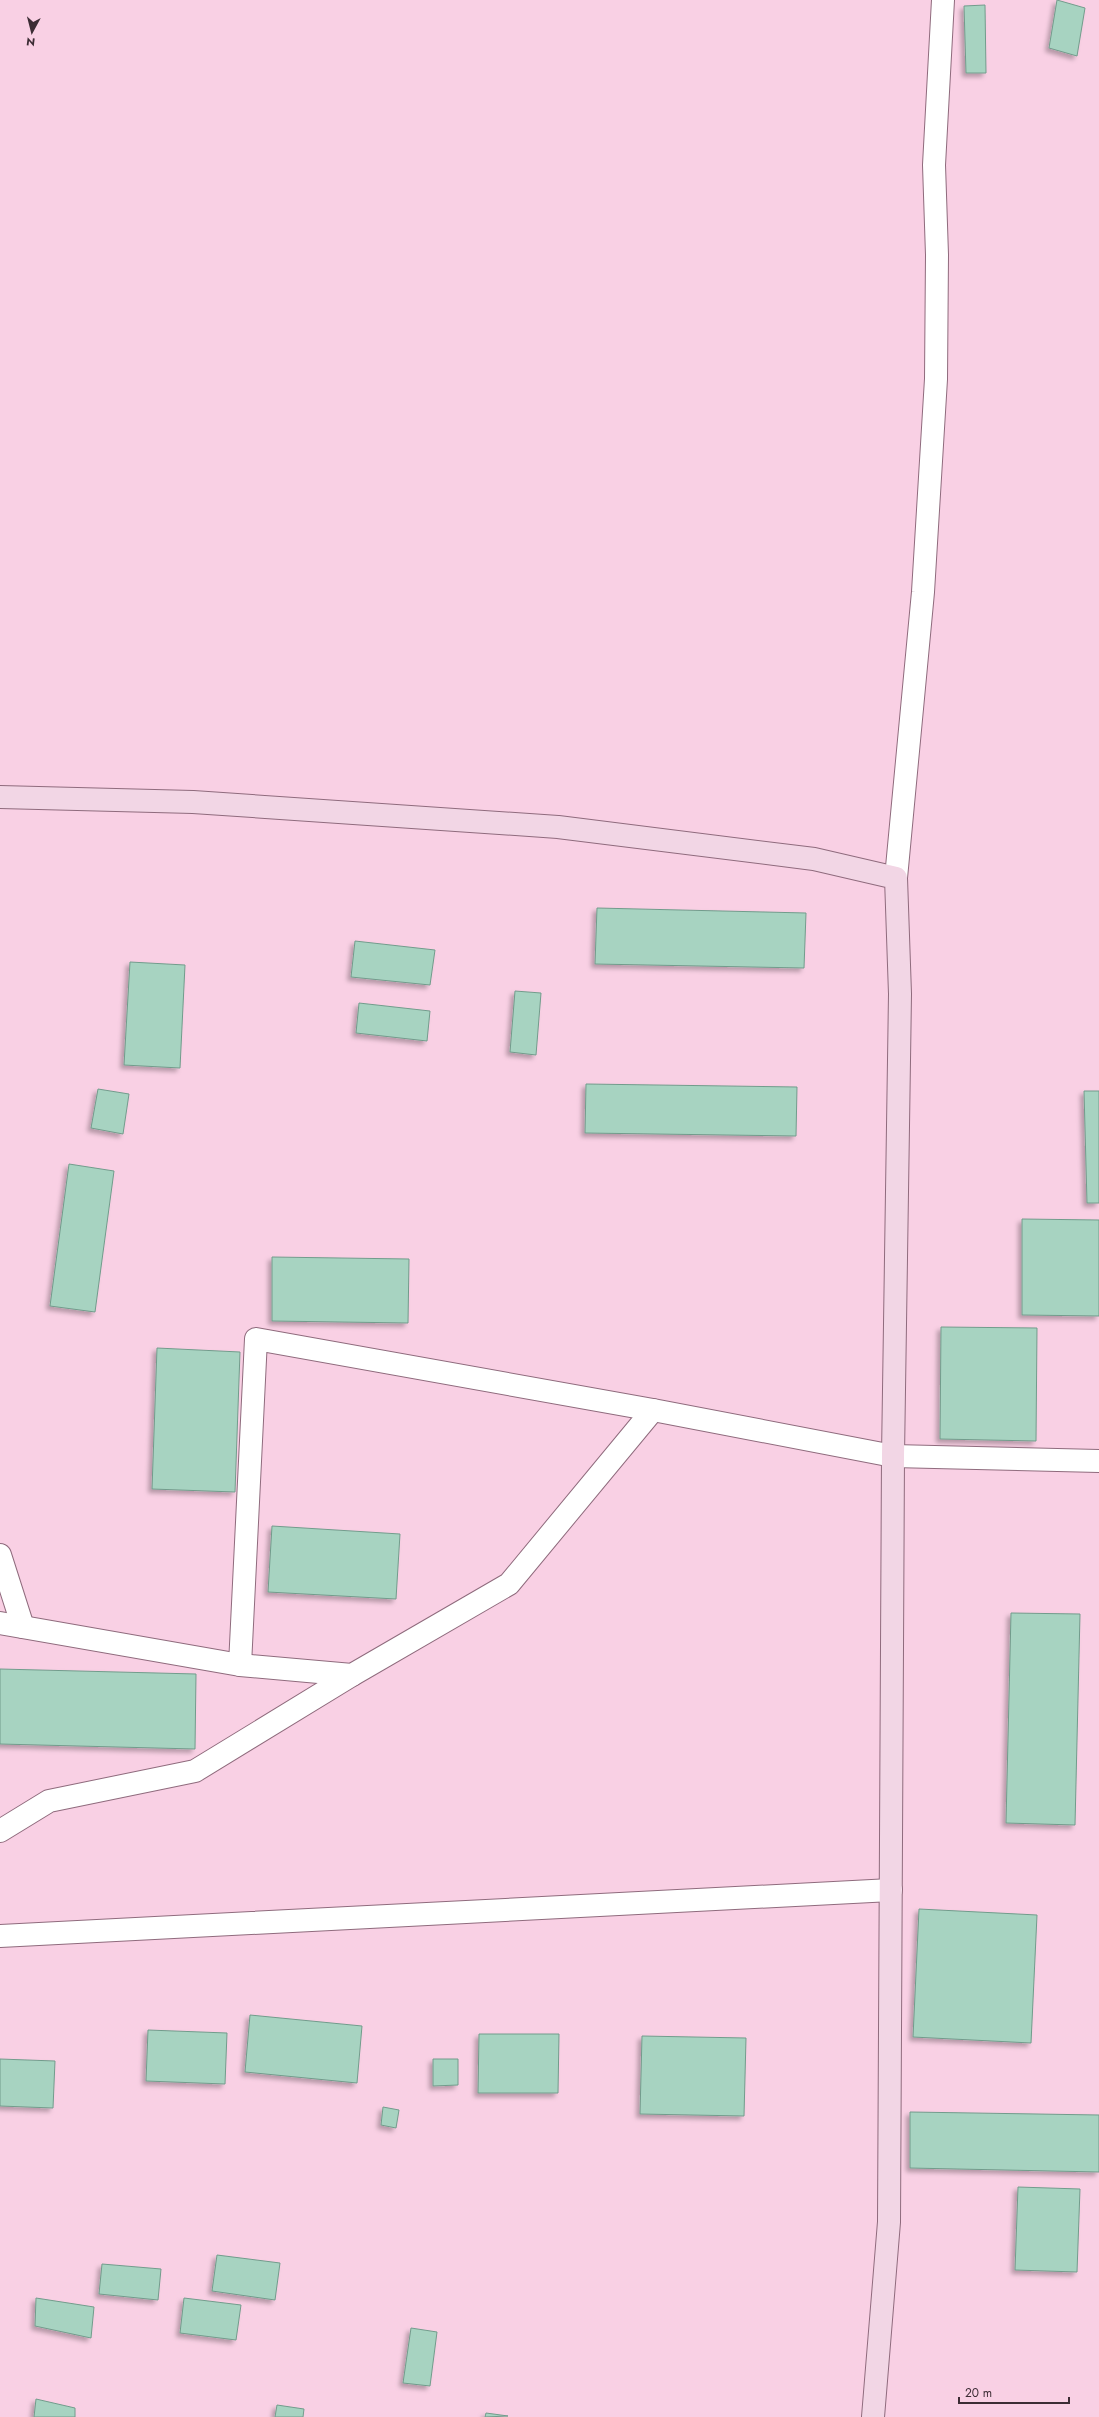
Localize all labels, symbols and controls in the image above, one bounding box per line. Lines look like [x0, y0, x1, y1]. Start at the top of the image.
north arrow [12, 12, 52, 52]
text: N [25, 33, 36, 50]
scale bar [959, 2379, 1069, 2405]
text: 20 m [965, 2384, 992, 2402]

